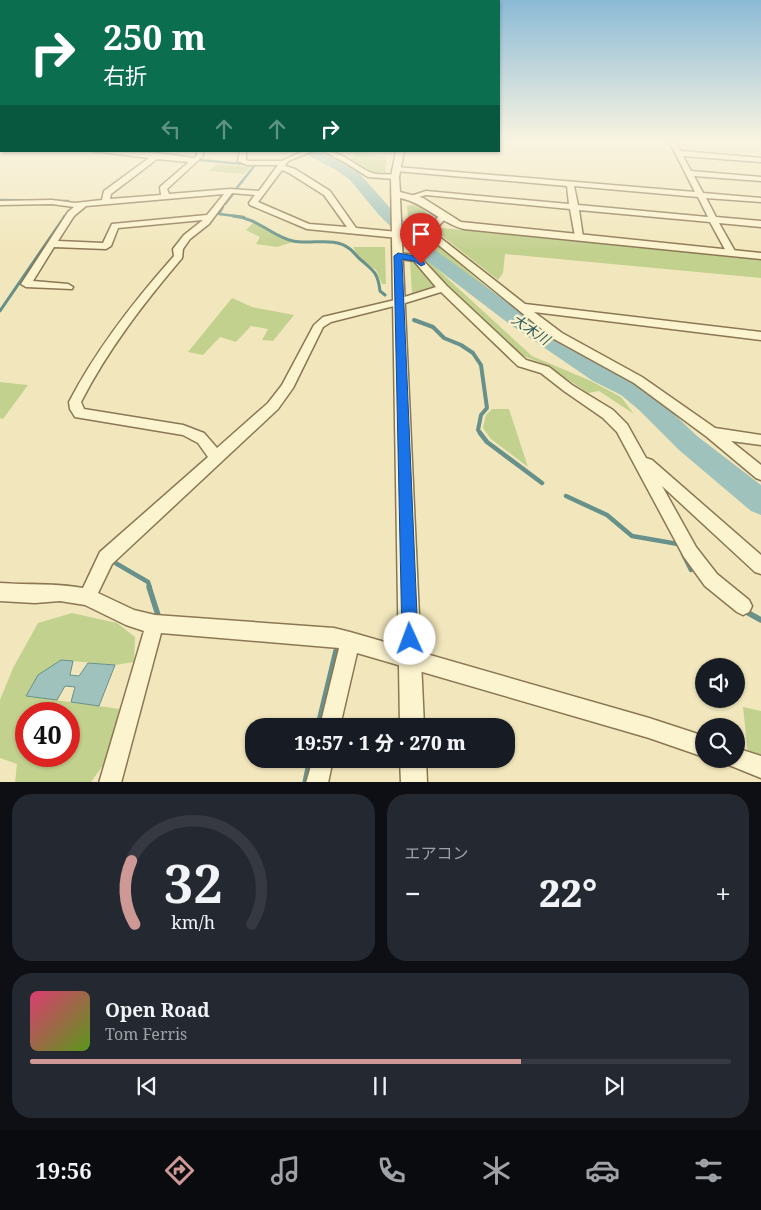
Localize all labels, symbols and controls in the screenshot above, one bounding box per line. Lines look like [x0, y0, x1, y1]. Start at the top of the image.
text: 250 m [103, 13, 206, 60]
icon: right [20, 20, 85, 85]
text: 右折 [103, 60, 147, 90]
icon: left [157, 115, 185, 143]
icon: ahead [210, 115, 238, 143]
icon: ahead [263, 115, 291, 143]
icon: right [316, 115, 344, 143]
pin [400, 213, 442, 264]
icon: arrive [407, 220, 435, 248]
water label: 大木川 [508, 309, 555, 350]
position arrow [383, 612, 435, 664]
map controls [695, 658, 745, 768]
button: sound [695, 658, 745, 708]
speed limit sign: 40 [15, 702, 80, 767]
button: search [695, 718, 745, 768]
text: 19:57 · 1 分 · 270 m [294, 730, 466, 756]
text: エアコン [405, 842, 469, 864]
text: 32 [164, 847, 223, 918]
text: 22° [539, 866, 597, 918]
text: − [405, 874, 421, 912]
text: + [715, 874, 731, 912]
text: km/h [171, 910, 215, 934]
text: Open Road [105, 997, 210, 1023]
text: Tom Ferris [105, 1023, 187, 1045]
icon: previous [133, 1072, 161, 1100]
icon: pause [366, 1072, 394, 1100]
icon: next [600, 1072, 628, 1100]
icon: directions [162, 1153, 197, 1188]
icon: music [268, 1153, 303, 1188]
icon: phone [374, 1153, 409, 1188]
icon: climate [479, 1153, 514, 1188]
icon: car [585, 1153, 620, 1188]
icon: filters [691, 1153, 726, 1188]
text: 19:56 [35, 1155, 92, 1185]

